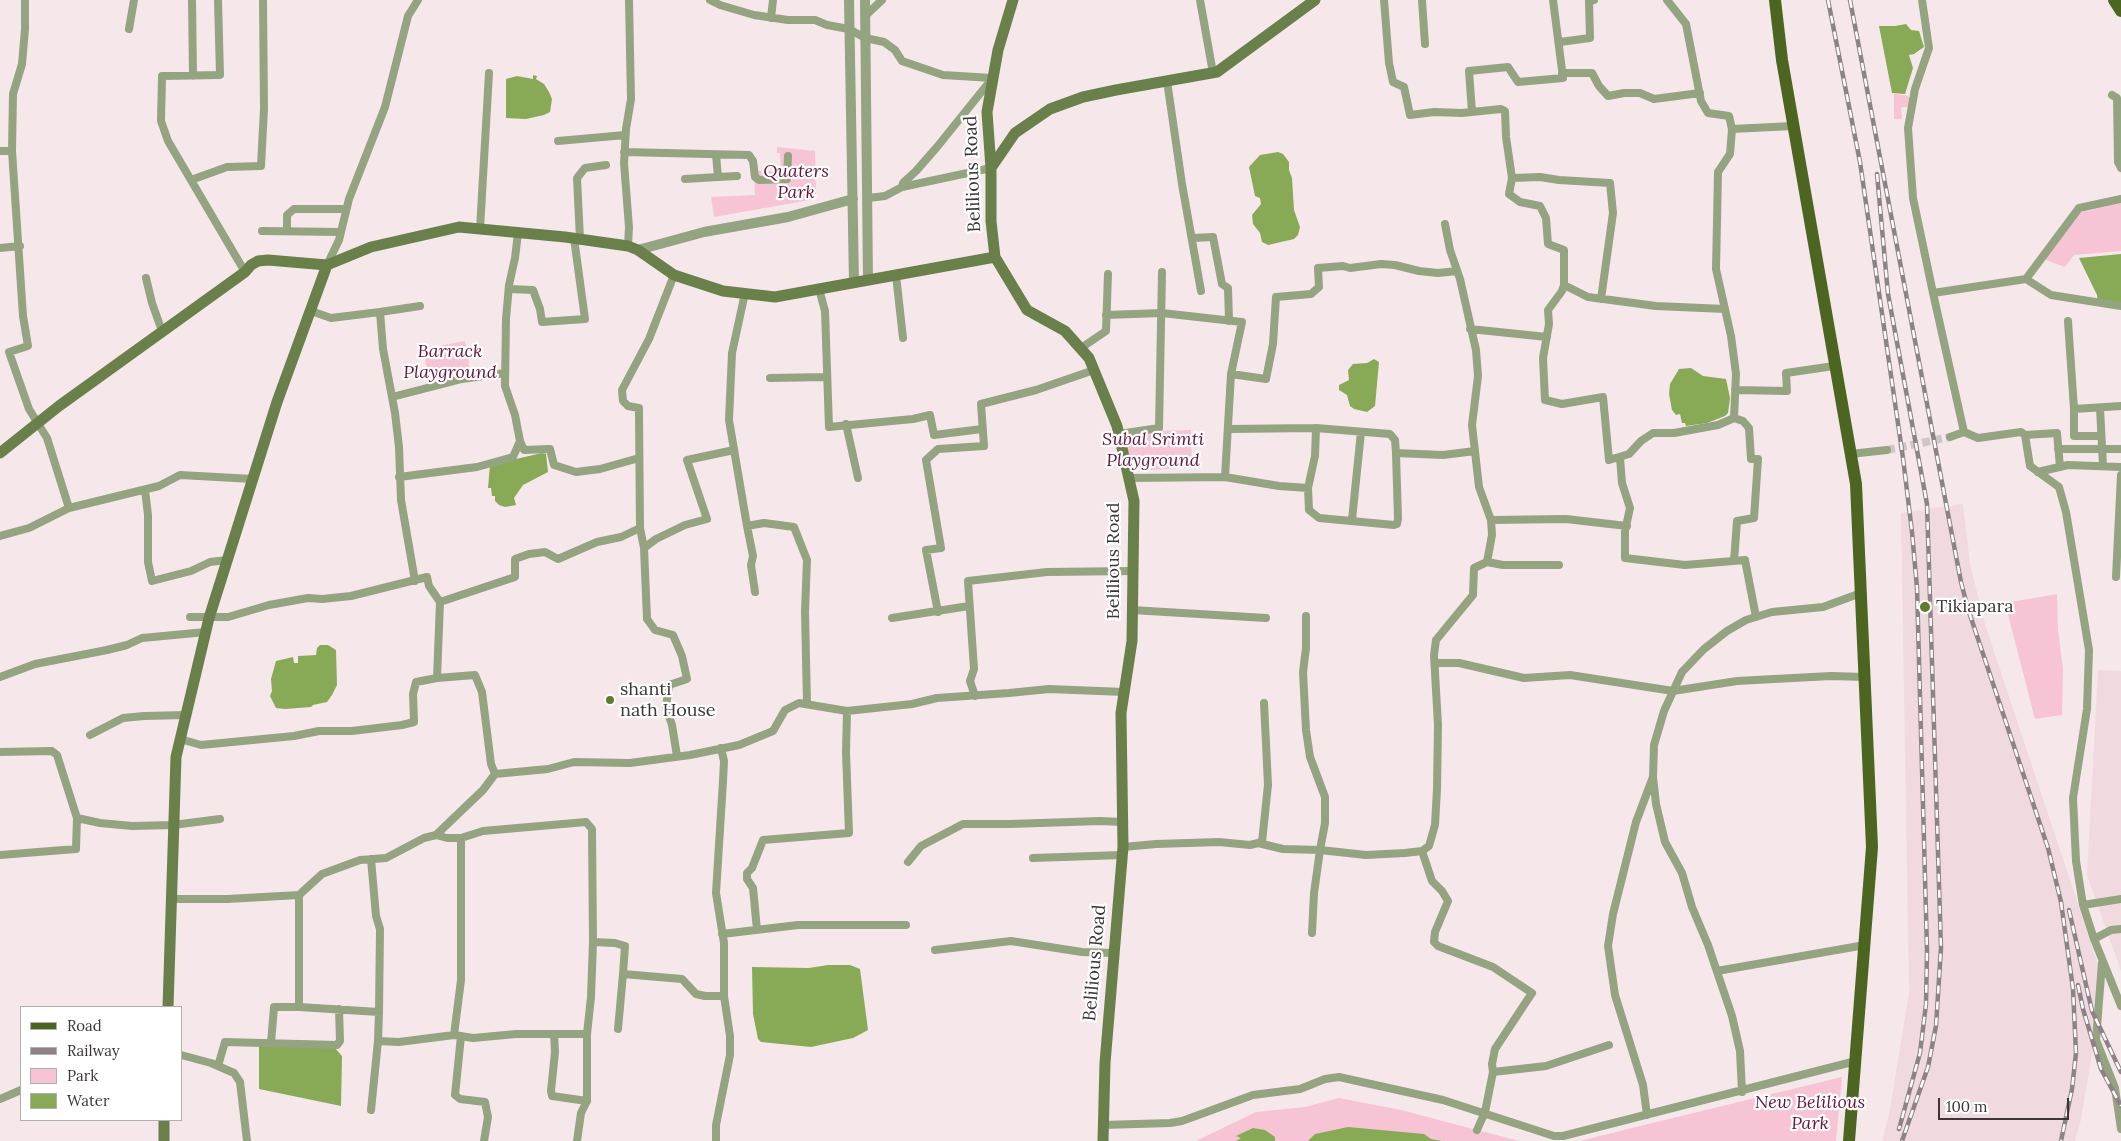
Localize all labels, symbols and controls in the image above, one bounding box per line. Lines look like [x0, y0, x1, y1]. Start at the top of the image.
street label: Belilious Road [960, 115, 986, 233]
park label: Quaters Park [763, 161, 829, 203]
park label: Barrack Playground [403, 341, 497, 384]
park label: Subal Srimti Playground [1102, 429, 1204, 472]
street label: Belilious Road [1103, 503, 1125, 619]
place label: Tikiapara [1936, 596, 2014, 618]
marker: Tikiapara [1918, 600, 1932, 614]
place label: shanti nath House [620, 679, 716, 722]
marker: shanti nath House [604, 694, 616, 706]
street label: Belilious Road [1079, 904, 1111, 1022]
legend [20, 1006, 182, 1121]
text: Road [67, 1016, 102, 1035]
text: Railway [67, 1041, 120, 1060]
text: Park [67, 1066, 98, 1085]
scale bar [1941, 1088, 2072, 1120]
text: Water [67, 1091, 109, 1110]
park label: New Belilious Park [1755, 1092, 1865, 1134]
text: 100 m [1946, 1097, 1987, 1116]

